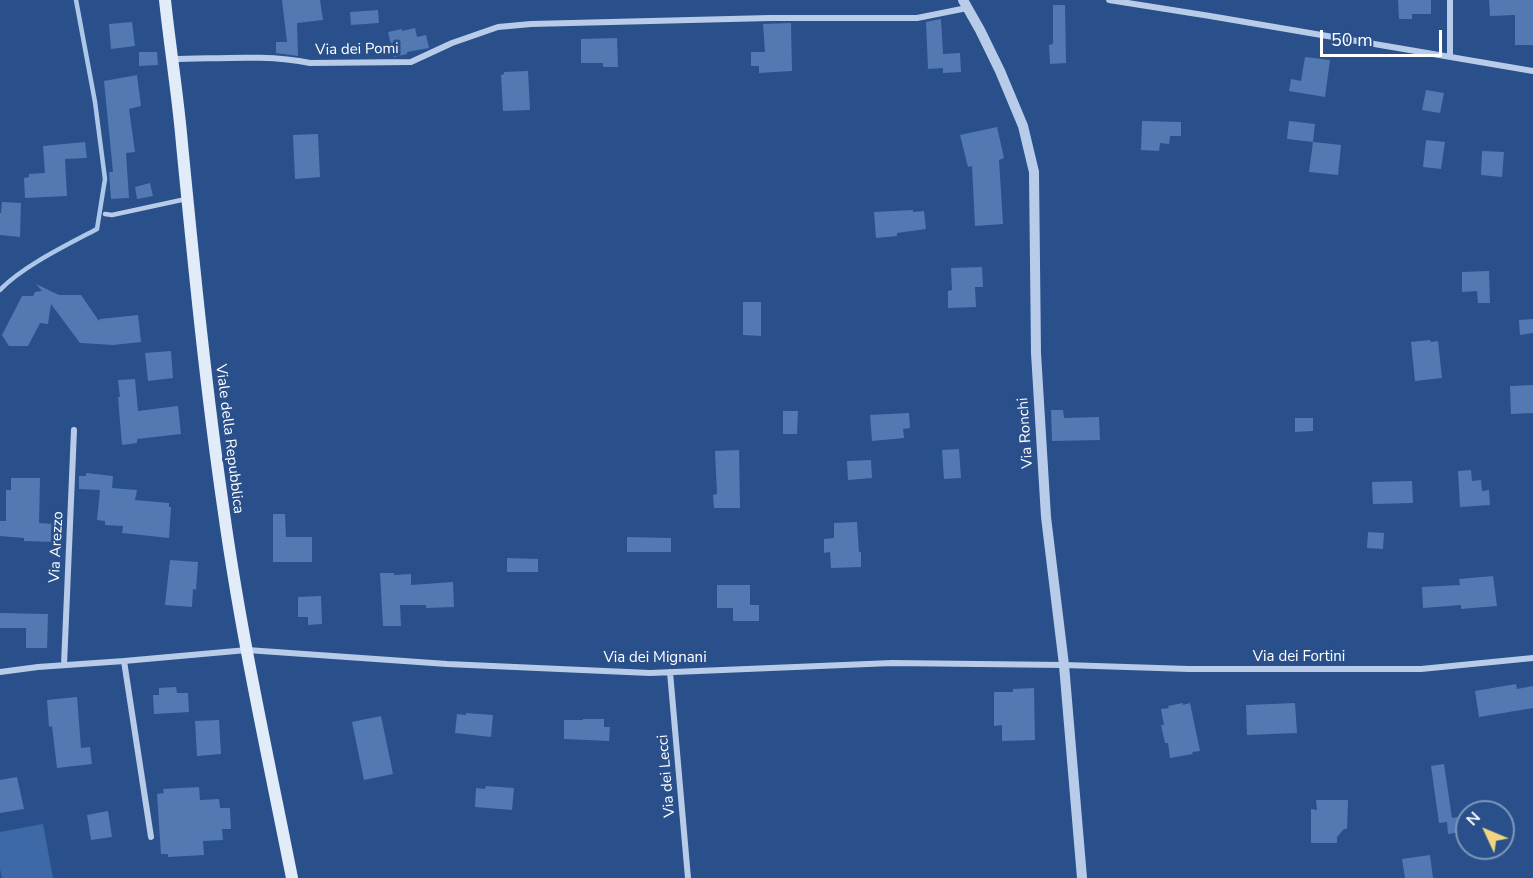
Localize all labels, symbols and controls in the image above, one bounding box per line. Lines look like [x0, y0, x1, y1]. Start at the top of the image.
scale bar [1323, 18, 1444, 56]
text: 50 m [1331, 28, 1373, 52]
street label: Via dei Pomi [315, 40, 399, 60]
street label: Viale della Repubblica [211, 363, 247, 515]
street label: Via Ronchi [1015, 397, 1037, 469]
street label: Via Arezzo [46, 511, 68, 583]
street label: Via dei Fortini [1253, 648, 1345, 666]
street label: Via dei Mignani [603, 649, 707, 667]
street label: Via dei Lecci [654, 734, 680, 818]
north arrow [1455, 800, 1515, 860]
text: N [1461, 807, 1486, 831]

